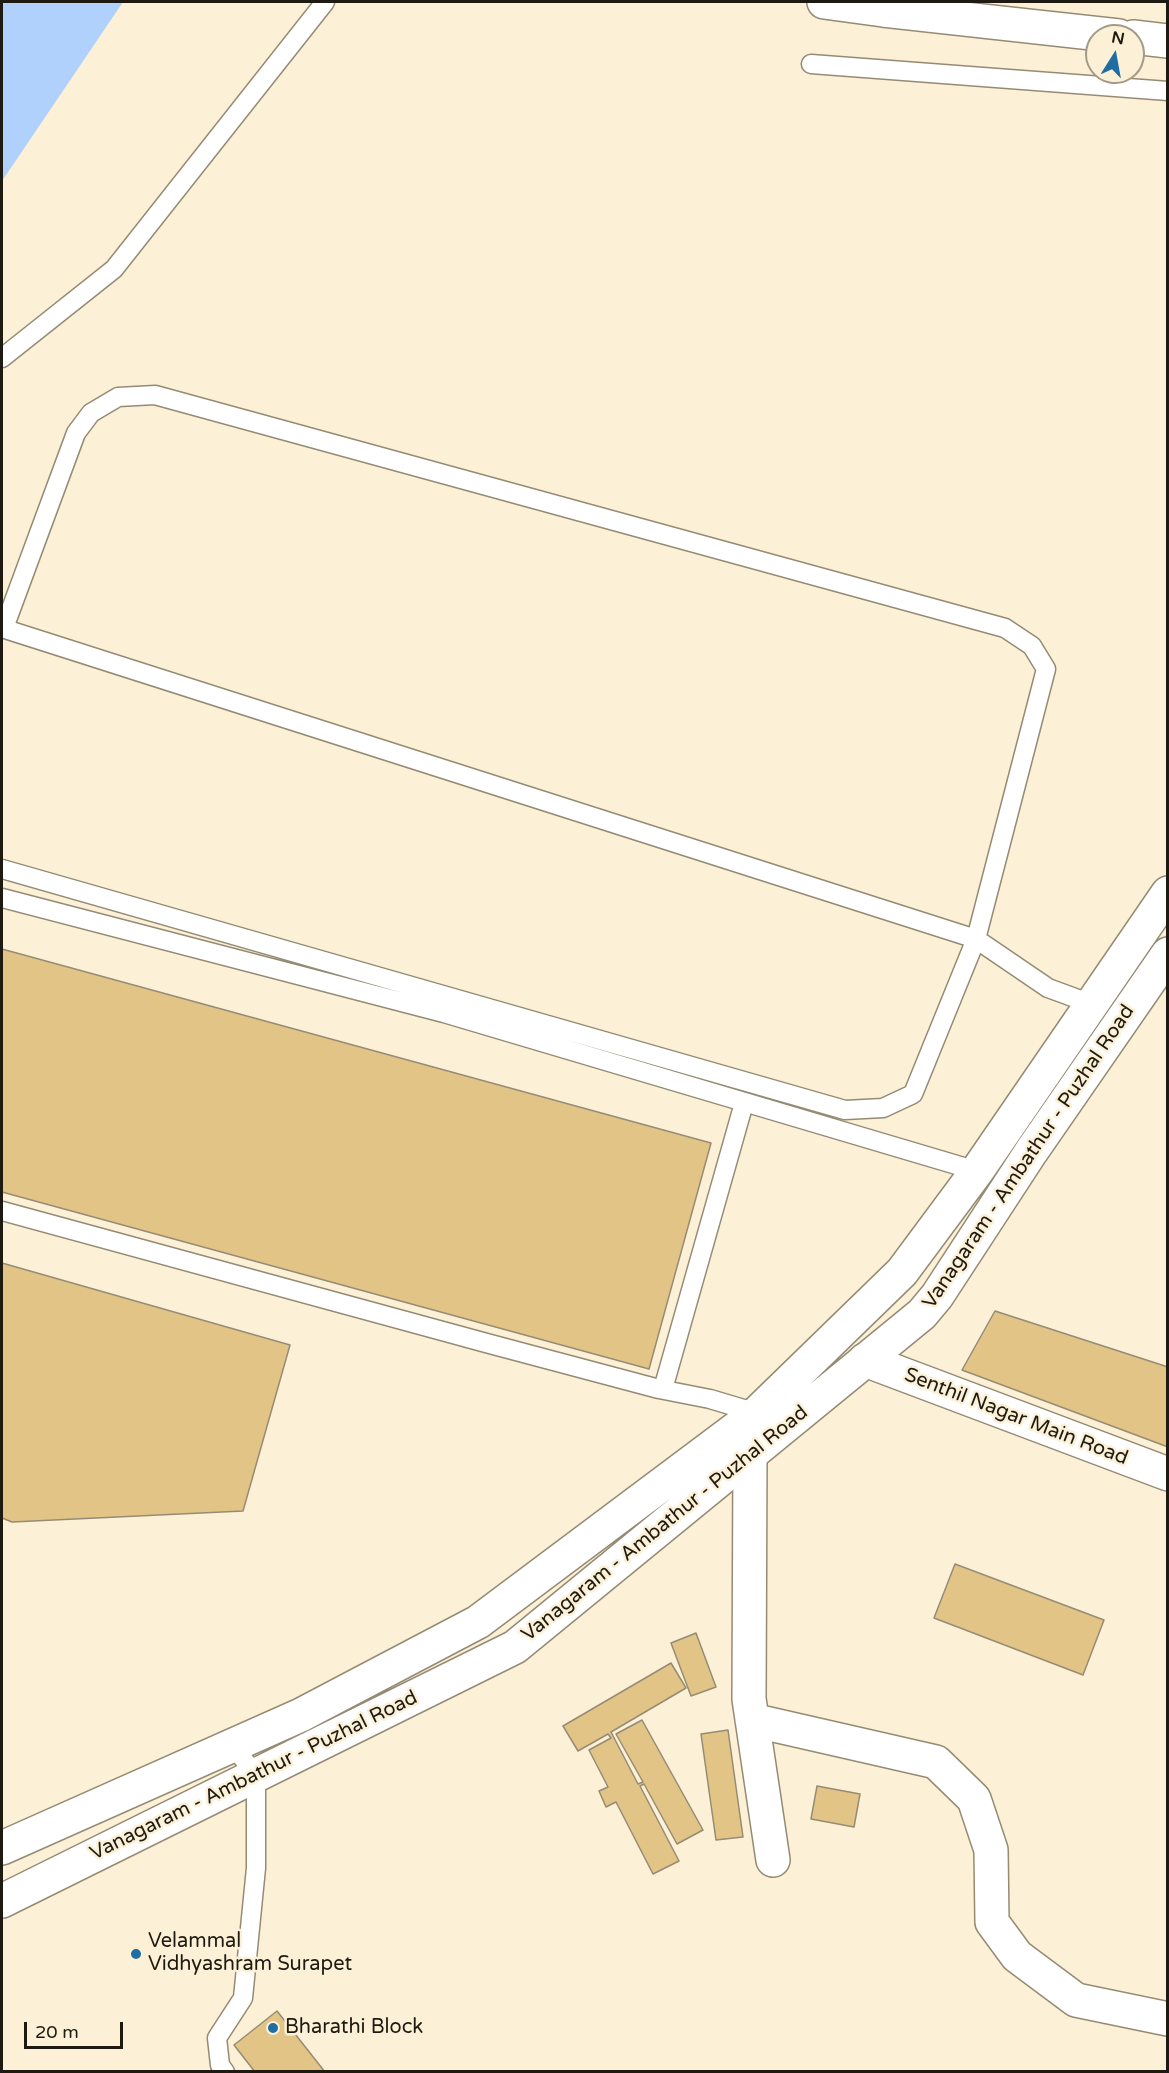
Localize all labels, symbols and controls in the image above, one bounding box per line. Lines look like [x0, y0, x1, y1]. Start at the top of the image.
north arrow [1085, 24, 1145, 84]
text: N [1110, 27, 1126, 49]
street label: Vanagaram - Ambathur - Puzhal Road [918, 1001, 1140, 1313]
street label: Senthil Nagar Main Road [901, 1363, 1131, 1471]
street label: Vanagaram - Ambathur - Puzhal Road [517, 1401, 813, 1647]
street label: Vanagaram - Ambathur - Puzhal Road [86, 1686, 422, 1866]
place label: Velammal Vidhyashram Surapet [148, 1930, 352, 1977]
marker: Velammal Vidhyashram Surapet [129, 1947, 143, 1961]
scale bar [27, 2010, 126, 2048]
place label: Bharathi Block [285, 2016, 423, 2040]
text: 20 m [35, 2021, 79, 2043]
marker: Bharathi Block [266, 2021, 280, 2035]

